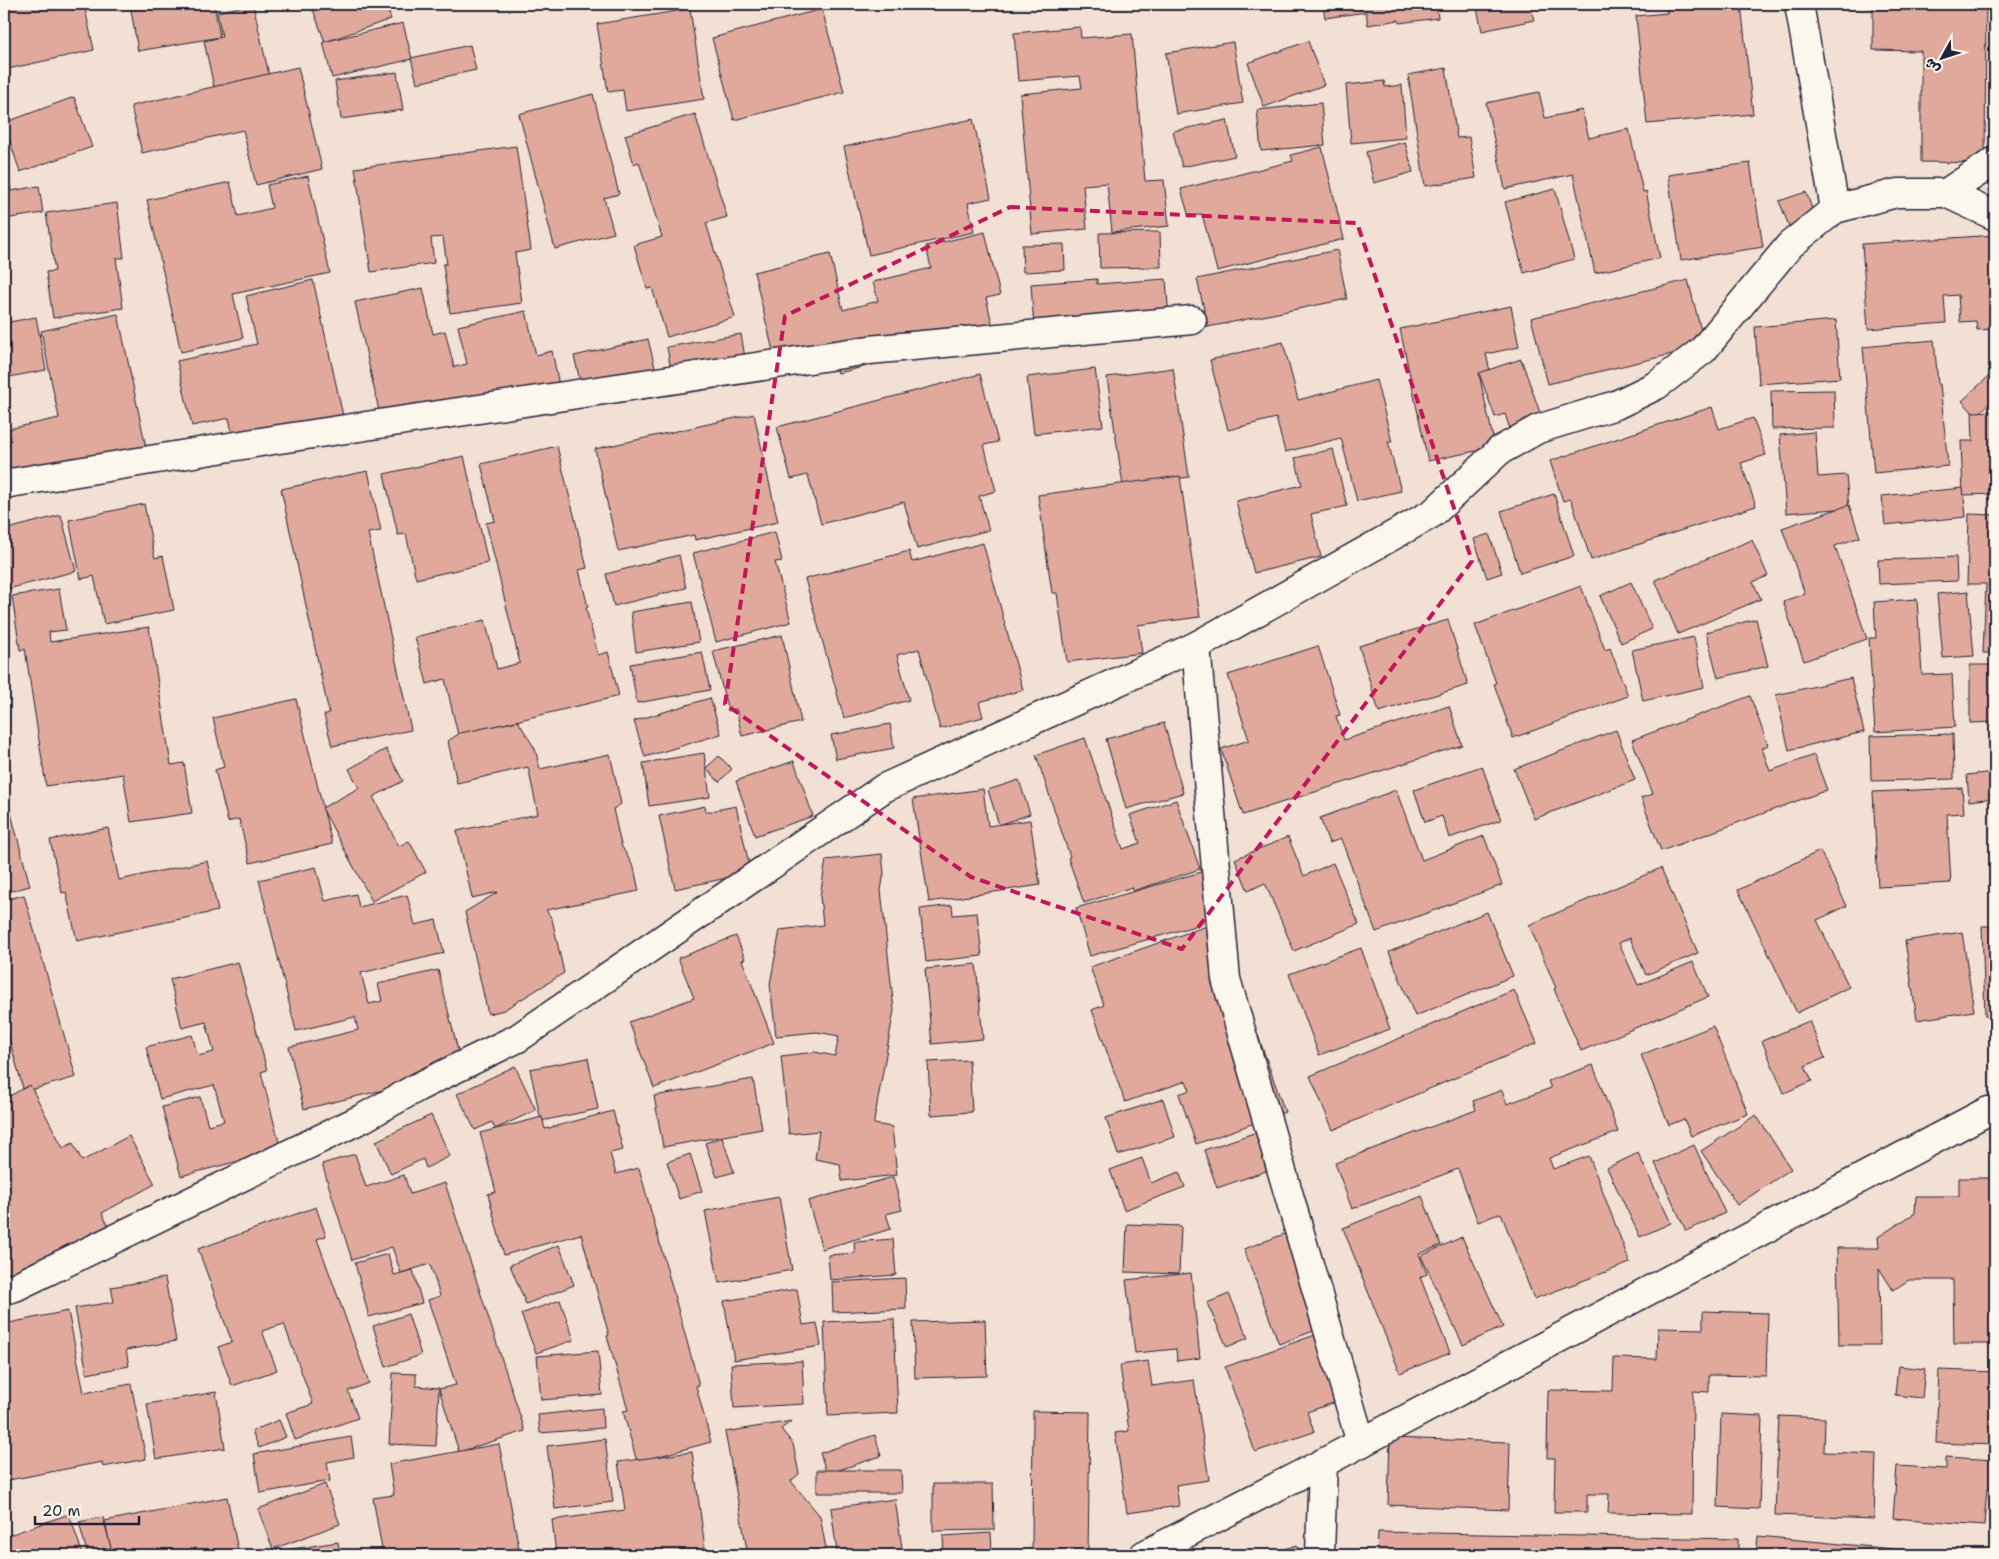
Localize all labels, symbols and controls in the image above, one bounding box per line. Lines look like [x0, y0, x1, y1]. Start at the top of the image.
north arrow [1916, 32, 1966, 82]
text: ش [1920, 55, 1944, 78]
scale bar [35, 1494, 139, 1526]
text: 20 m [42, 1501, 81, 1521]

